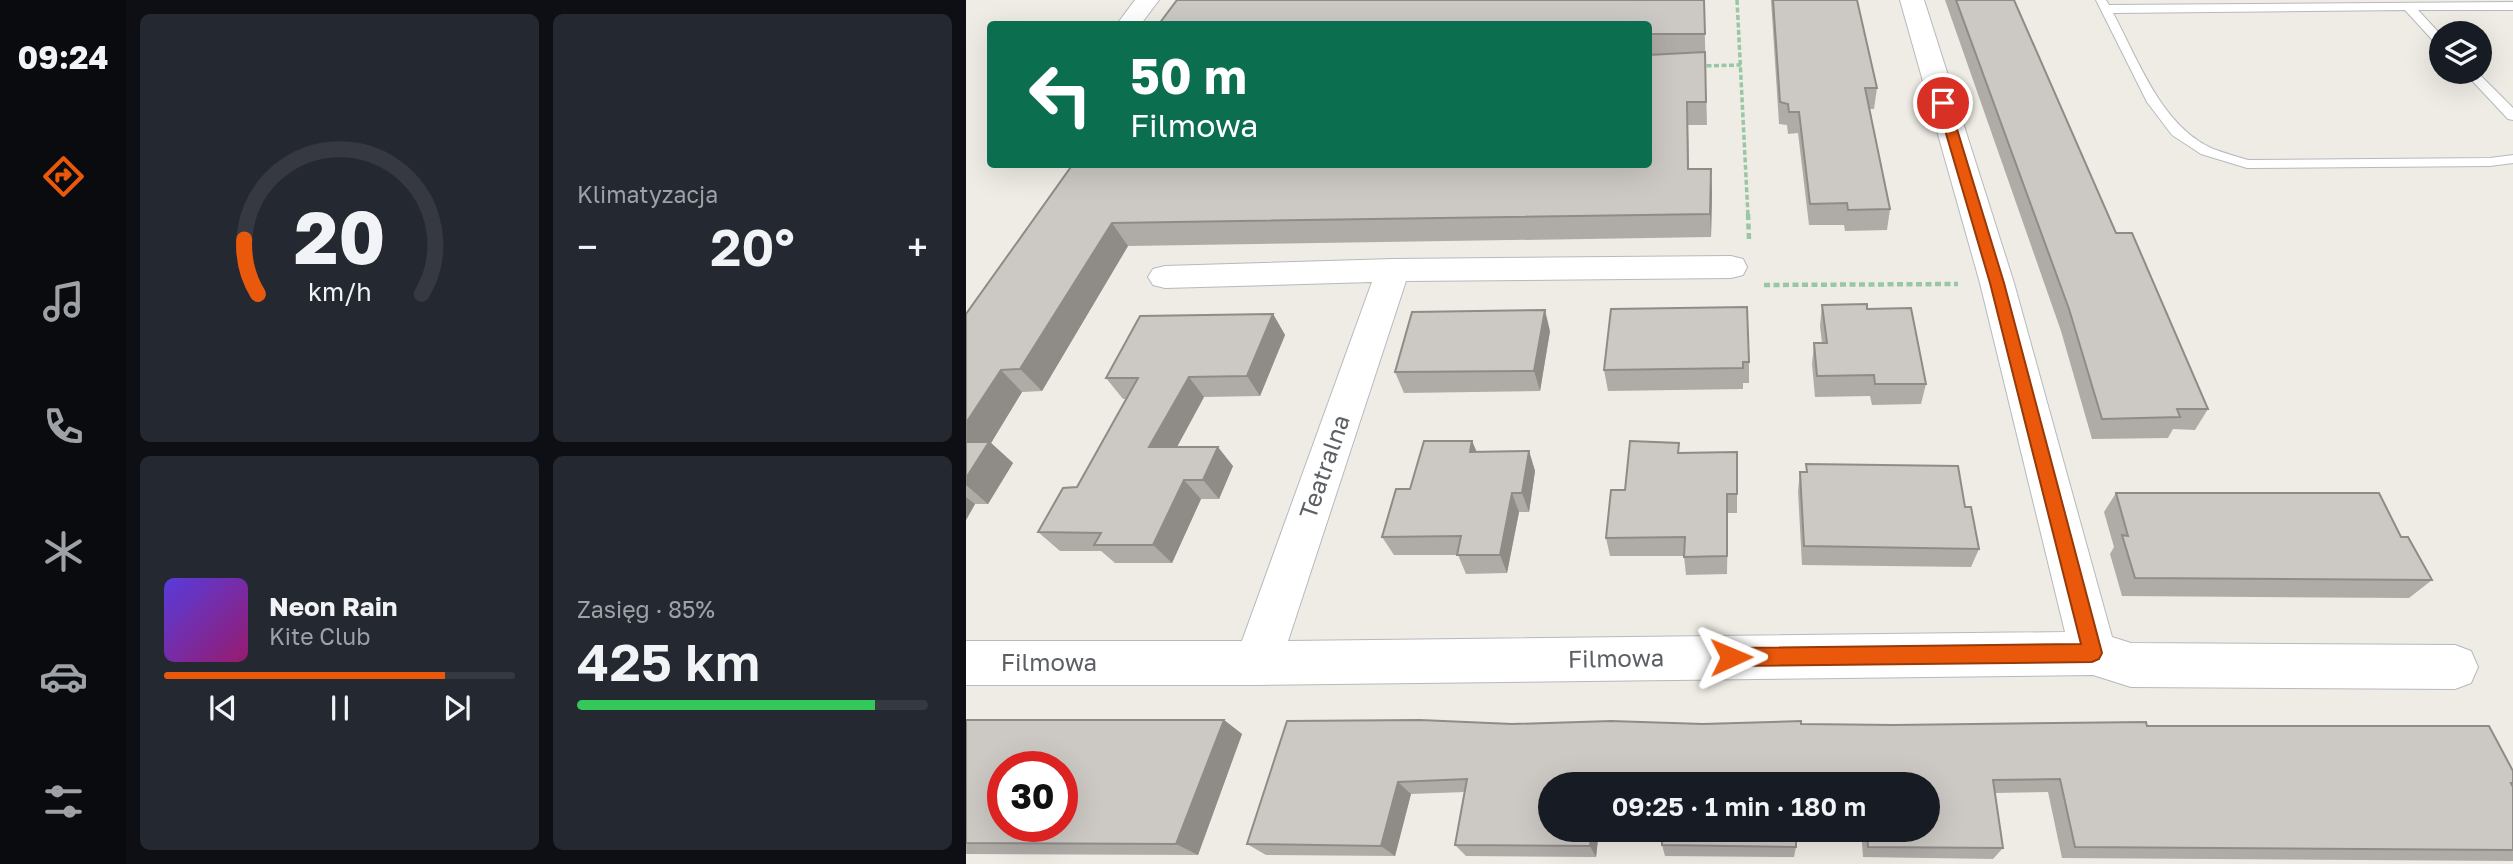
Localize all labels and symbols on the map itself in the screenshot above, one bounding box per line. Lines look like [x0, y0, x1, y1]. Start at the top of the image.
pin [1913, 73, 1973, 133]
street label: Teatralna [1292, 411, 1355, 522]
position arrow [1694, 620, 1768, 694]
street label: Filmowa [1568, 642, 1664, 673]
street label: Filmowa [1001, 647, 1097, 676]
speed limit sign: 30 [987, 751, 1078, 842]

